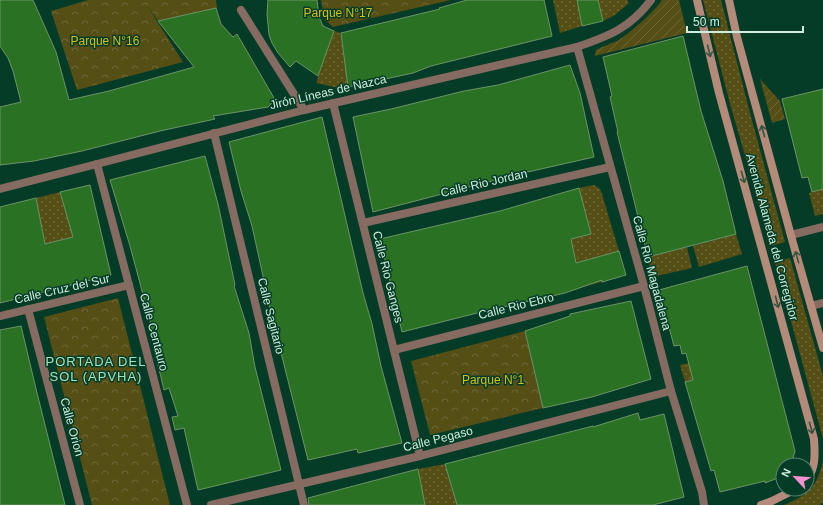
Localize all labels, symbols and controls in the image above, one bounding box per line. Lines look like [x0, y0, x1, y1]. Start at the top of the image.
park label: Parque N°17 [304, 6, 373, 20]
scale bar [687, 8, 803, 34]
text: 50 m [693, 15, 720, 29]
park label: Parque N°16 [71, 34, 140, 48]
one-way arrow [706, 45, 713, 58]
street label: Jirón Líneas de Nazca [268, 72, 388, 112]
one-way arrow [759, 125, 766, 138]
street label: Avenida Alameda del Corregidor [743, 152, 801, 322]
street label: Calle Rio Jordan [439, 166, 529, 200]
one-way arrow [740, 170, 747, 183]
street label: Calle Rio Magadalena [630, 214, 674, 332]
street label: Calle Rio Ganges [370, 230, 406, 324]
one-way arrow [793, 251, 800, 264]
street label: Calle Cruz del Sur [13, 271, 111, 307]
street label: Calle Sagitario [255, 276, 287, 356]
street label: Calle Rio Ebro [477, 290, 556, 322]
street label: Calle Centauro [137, 292, 171, 373]
one-way arrow [774, 296, 781, 309]
district label: PORTADA DEL SOL (APVHA) [46, 354, 146, 384]
park label: Parque N°1 [462, 373, 524, 387]
street label: Calle Orion [57, 396, 87, 458]
one-way arrow [808, 421, 816, 434]
street label: Calle Pegaso [402, 423, 475, 454]
north arrow [775, 457, 815, 497]
text: N [779, 466, 793, 479]

